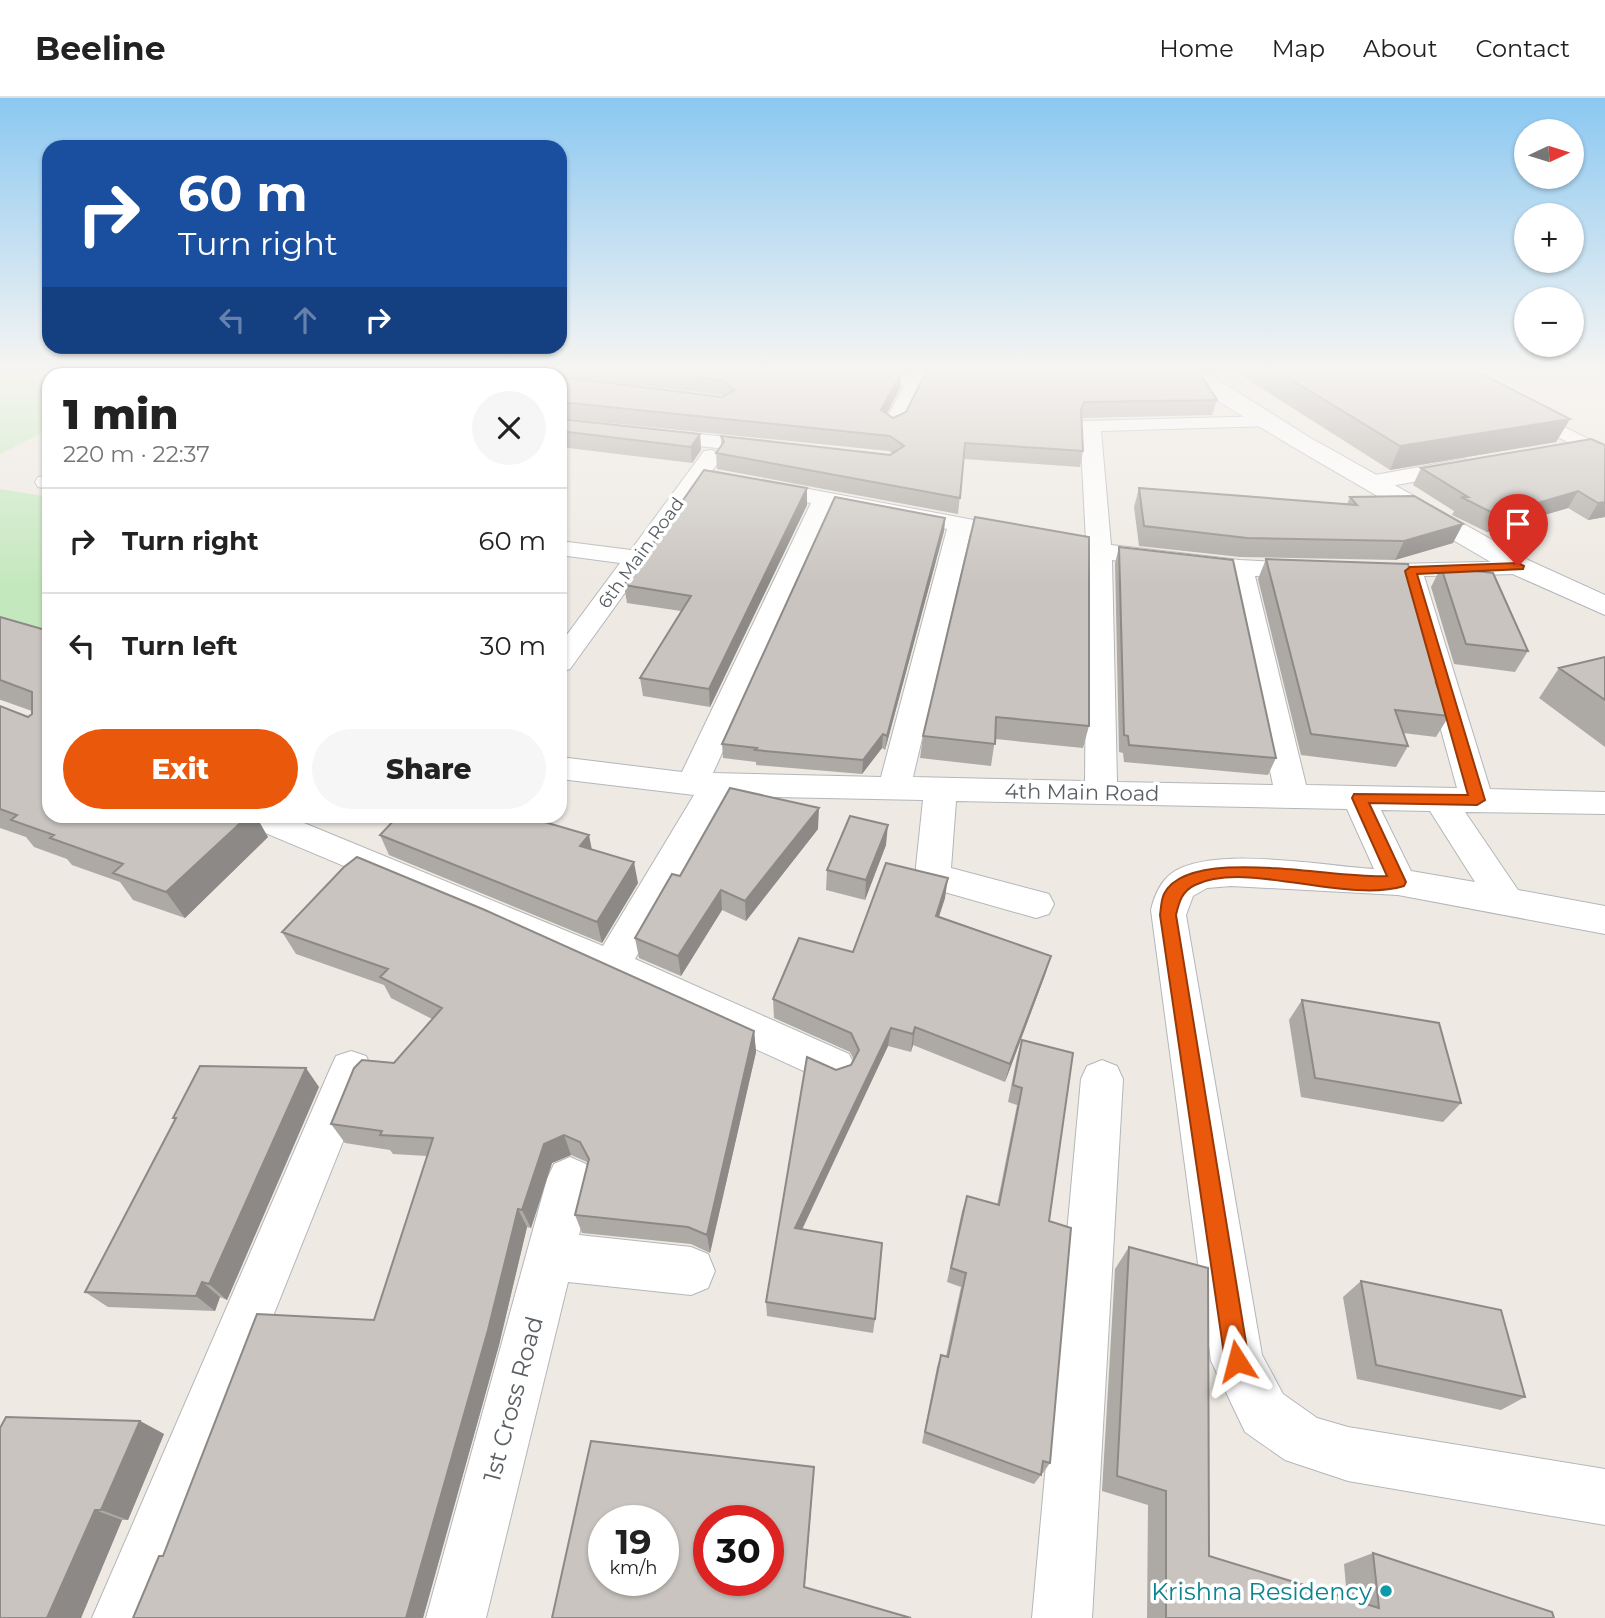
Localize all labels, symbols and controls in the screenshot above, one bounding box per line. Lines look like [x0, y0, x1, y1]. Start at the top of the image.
text: Beeline [35, 28, 166, 68]
text: Home [1159, 34, 1234, 63]
text: Map [1272, 34, 1325, 63]
text: About [1363, 34, 1437, 63]
text: Contact [1475, 34, 1570, 63]
north arrow [1514, 119, 1584, 189]
map controls [1514, 119, 1584, 357]
text: 60 m [178, 164, 308, 223]
icon: right [63, 168, 154, 259]
button: + [1514, 203, 1584, 273]
text: Turn right [178, 224, 338, 263]
button: − [1514, 287, 1584, 357]
icon: left [213, 301, 251, 339]
icon: ahead [286, 301, 324, 339]
icon: right [359, 301, 397, 339]
text: 1 min [63, 388, 179, 440]
button: close [472, 391, 546, 465]
text: 220 m · 22:37 [63, 440, 210, 468]
street label: 6th Main Road [593, 493, 689, 613]
pin [1488, 494, 1548, 566]
icon: arrive [1499, 505, 1537, 543]
icon: right [63, 522, 101, 560]
text: Turn right [122, 525, 258, 557]
text: 60 m [479, 525, 546, 557]
icon: left [63, 627, 101, 665]
text: Turn left [122, 630, 238, 662]
text: 30 m [480, 630, 546, 662]
button: Exit [63, 729, 298, 809]
button: Share [312, 729, 546, 809]
street label: 4th Main Road [1004, 778, 1160, 806]
street label: 1st Cross Road [477, 1313, 549, 1485]
position arrow [1200, 1324, 1274, 1398]
speed limit sign: 30 [693, 1505, 784, 1596]
text: 19 [615, 1520, 652, 1563]
text: km/h [609, 1557, 658, 1579]
place label: Krishna Residency [1151, 1577, 1372, 1606]
marker: Krishna Residency [1378, 1583, 1394, 1599]

